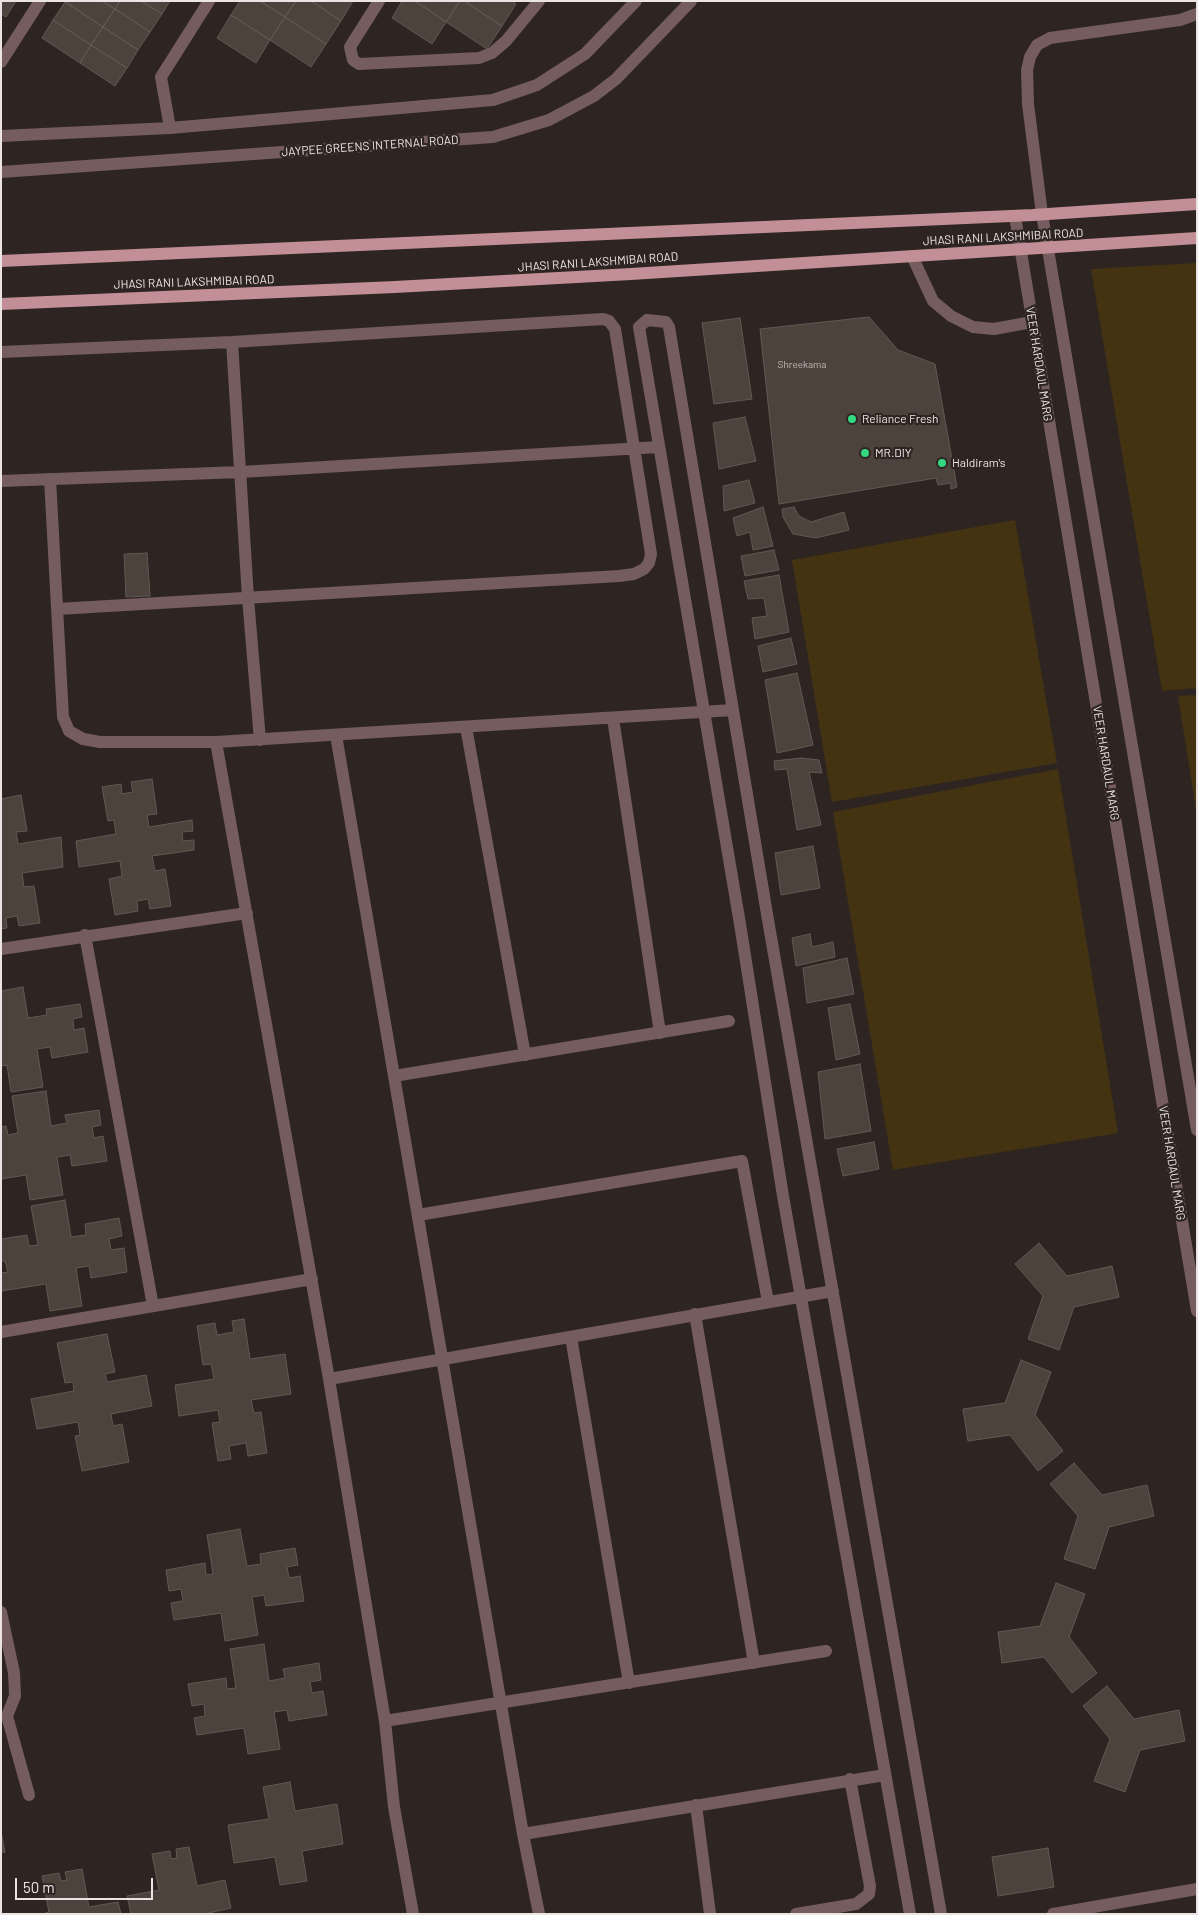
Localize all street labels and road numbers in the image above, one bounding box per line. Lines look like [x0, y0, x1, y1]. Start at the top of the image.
street label: JAYPEE GREENS INTERNAL ROAD [281, 133, 459, 159]
street label: JHASI RANI LAKSHMIBAI ROAD [922, 226, 1084, 248]
street label: JHASI RANI LAKSHMIBAI ROAD [517, 249, 679, 275]
street label: JHASI RANI LAKSHMIBAI ROAD [113, 272, 275, 292]
street label: VEER HARDAUL MARG [1023, 306, 1055, 422]
street label: VEER HARDAUL MARG [1090, 705, 1122, 821]
street label: VEER HARDAUL MARG [1156, 1105, 1188, 1221]

